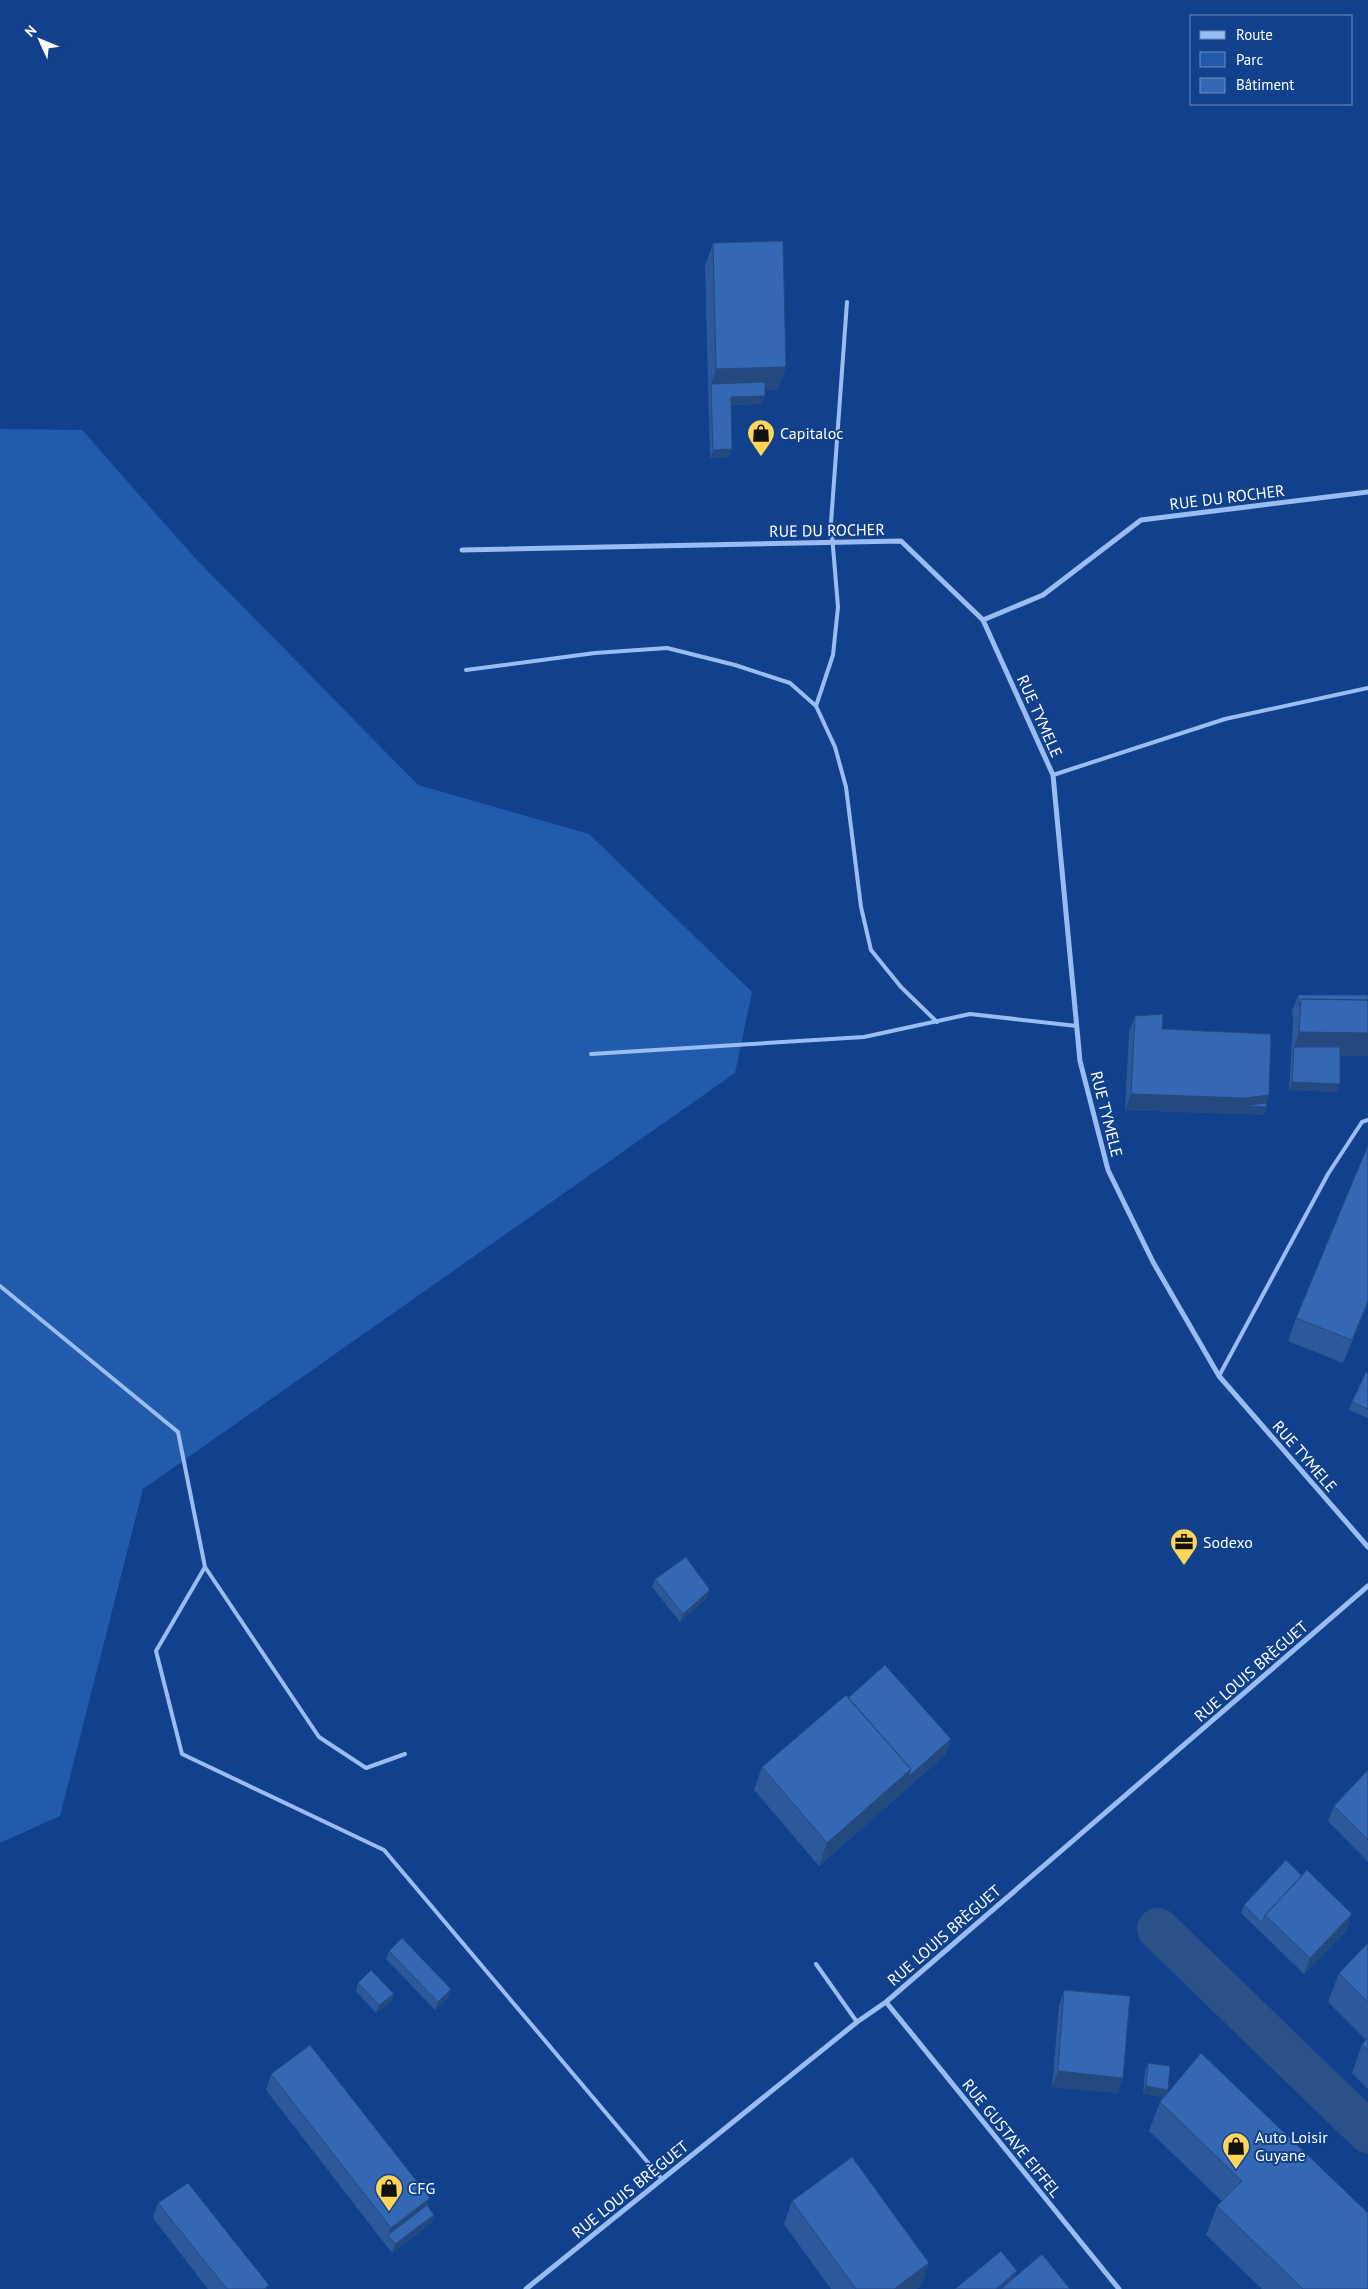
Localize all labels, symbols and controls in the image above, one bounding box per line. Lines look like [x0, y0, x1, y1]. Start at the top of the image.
north arrow [15, 15, 65, 65]
legend [1190, 15, 1353, 105]
text: N [21, 21, 40, 41]
text: Route [1236, 25, 1273, 44]
text: Parc [1236, 50, 1263, 69]
text: Bâtiment [1236, 75, 1294, 94]
shop icon: Capitaloc [746, 418, 776, 457]
place label: Capitaloc [780, 423, 844, 443]
street label: RUE DU ROCHER [1168, 480, 1286, 514]
street label: RUE DU ROCHER [769, 519, 885, 541]
street label: RUE TYMELE [1013, 672, 1067, 760]
street label: RUE TYMELE [1087, 1069, 1127, 1159]
street label: RUE TYMELE [1269, 1416, 1341, 1496]
office icon: Sodexo [1169, 1527, 1199, 1566]
place label: Sodexo [1203, 1532, 1253, 1552]
street label: RUE LOUIS BRÈGUET [1190, 1616, 1312, 1726]
street label: RUE LOUIS BRÈGUET [883, 1880, 1005, 1990]
street label: RUE GUSTAVE EIFFEL [958, 2075, 1066, 2201]
place label: Auto Loisir Guyane [1255, 2127, 1328, 2165]
shop icon: Auto Loisir Guyane [1221, 2131, 1251, 2170]
street label: RUE LOUIS BRÈGUET [568, 2136, 692, 2242]
shop icon: CFG [374, 2173, 404, 2212]
place label: CFG [408, 2178, 435, 2198]

